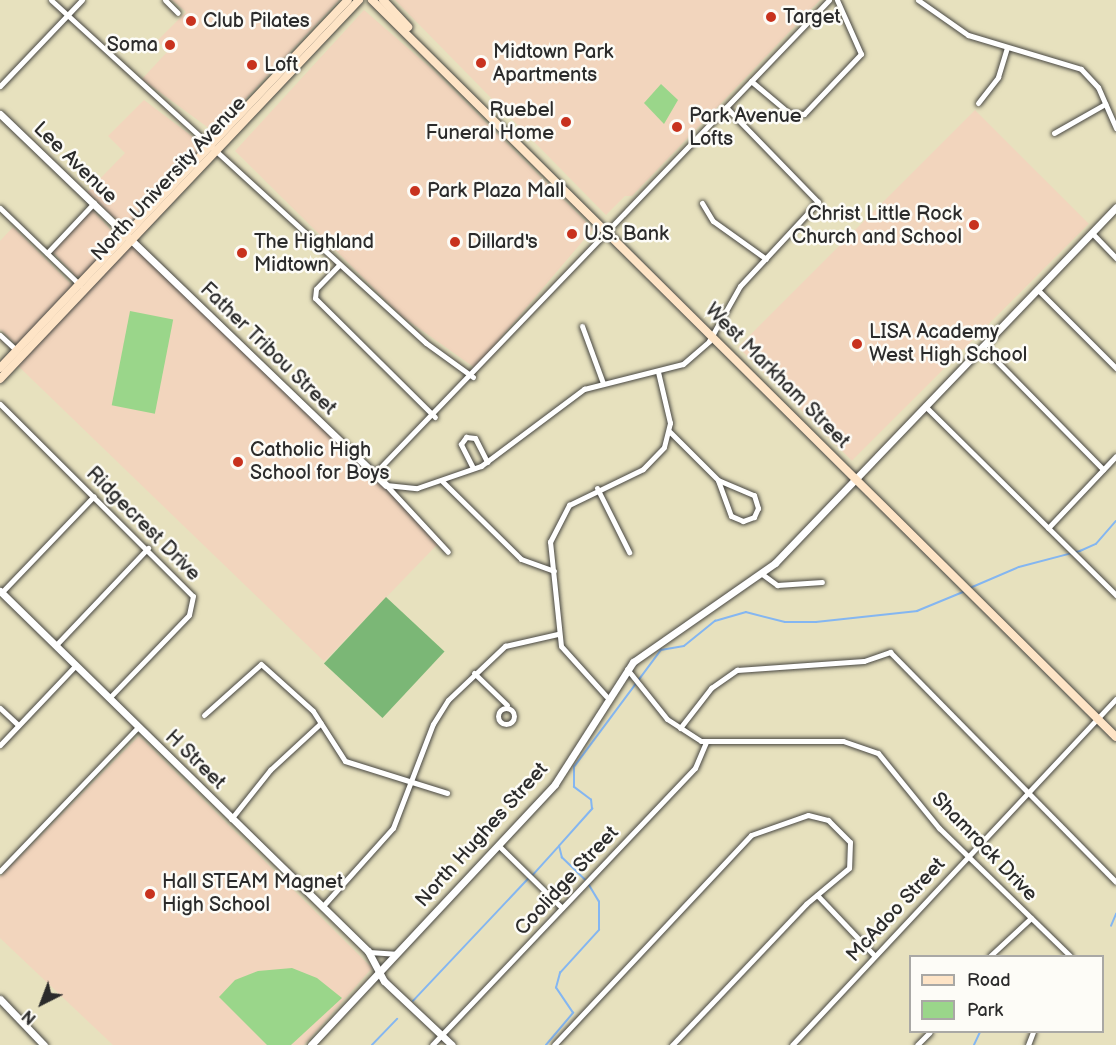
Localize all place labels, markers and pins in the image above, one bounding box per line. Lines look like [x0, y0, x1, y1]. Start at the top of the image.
place label: Target [783, 5, 841, 29]
place label: Club Pilates [203, 9, 310, 33]
marker: Target [764, 10, 778, 24]
marker: Club Pilates [184, 14, 198, 28]
place label: Soma [107, 33, 158, 57]
marker: Soma [163, 38, 177, 52]
place label: Midtown Park Apartments [493, 40, 613, 87]
place label: Loft [264, 53, 298, 77]
marker: Midtown Park Apartments [474, 56, 488, 70]
marker: Loft [245, 58, 259, 72]
place label: Ruebel Funeral Home [426, 98, 554, 145]
place label: Park Avenue Lofts [689, 104, 802, 151]
marker: Ruebel Funeral Home [559, 115, 573, 129]
marker: Park Avenue Lofts [670, 120, 684, 134]
place label: Park Plaza Mall [427, 179, 564, 203]
marker: Park Plaza Mall [408, 184, 422, 198]
place label: Christ Little Rock Church and School [791, 202, 962, 249]
marker: Christ Little Rock Church and School [967, 218, 981, 232]
place label: U.S. Bank [584, 222, 669, 246]
marker: U.S. Bank [565, 227, 579, 241]
place label: The Highland Midtown [254, 230, 374, 277]
place label: Dillard's [467, 230, 538, 254]
marker: Dillard's [448, 235, 462, 249]
marker: The Highland Midtown [235, 246, 249, 260]
place label: LISA Academy West High School [869, 320, 1028, 367]
marker: LISA Academy West High School [850, 337, 864, 351]
place label: Catholic High School for Boys [250, 438, 389, 485]
marker: Catholic High School for Boys [231, 455, 245, 469]
place label: Hall STEAM Magnet High School [162, 870, 343, 917]
marker: Hall STEAM Magnet High School [143, 887, 157, 901]

